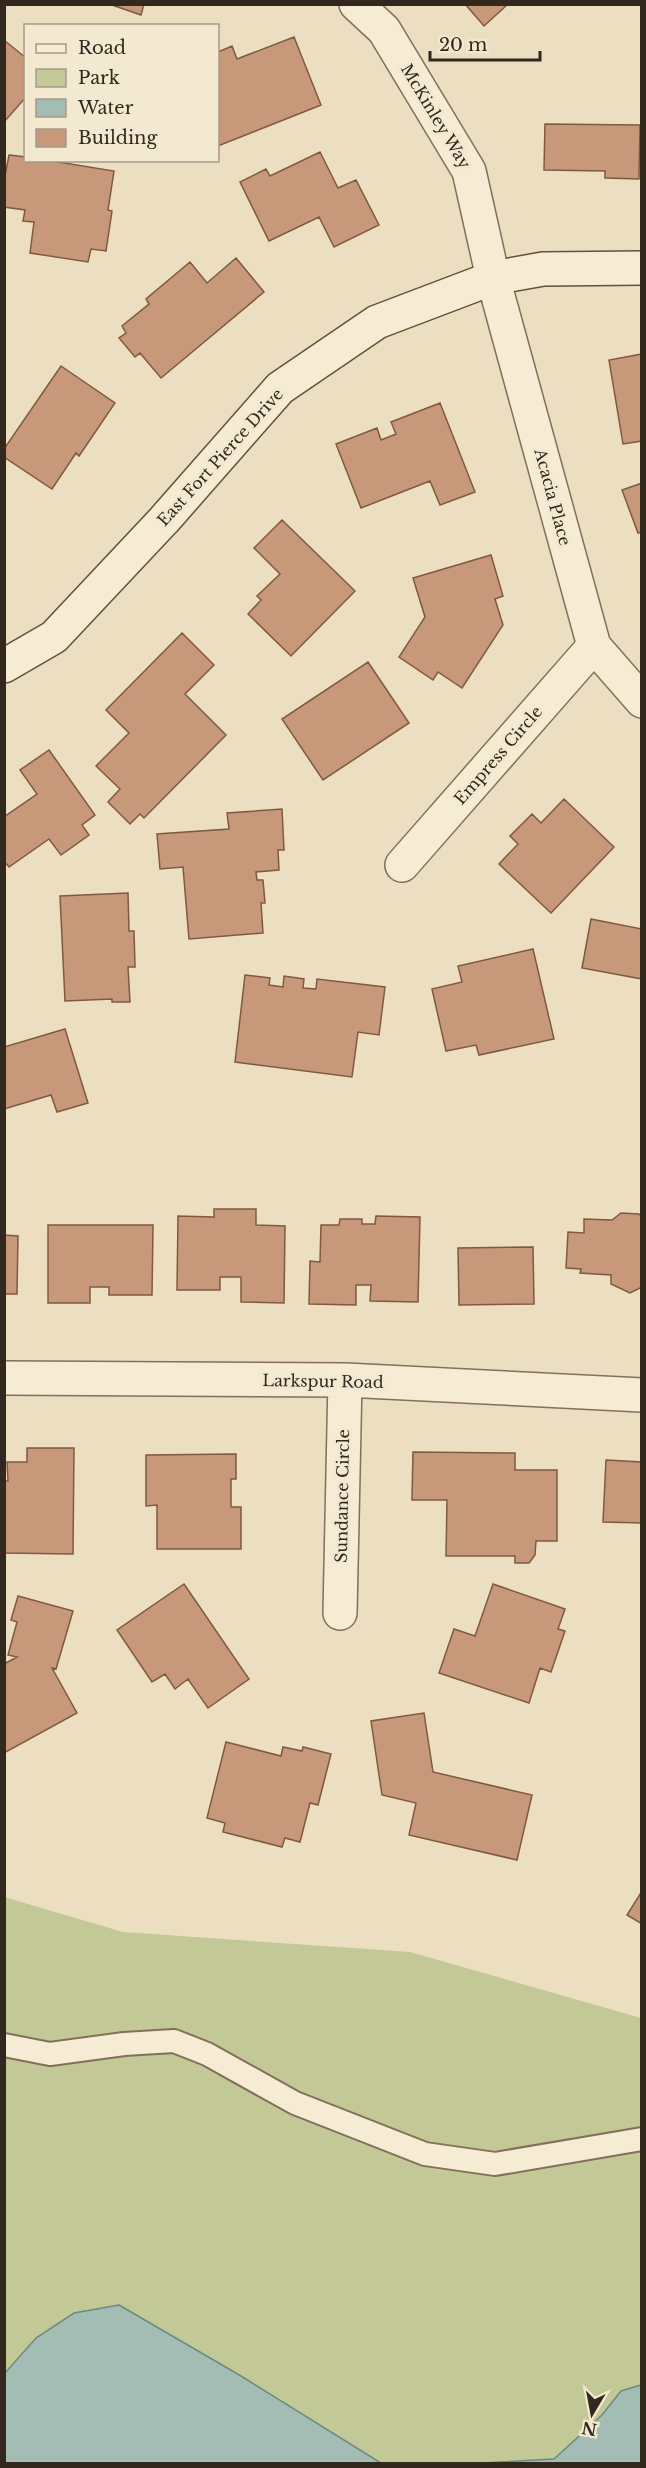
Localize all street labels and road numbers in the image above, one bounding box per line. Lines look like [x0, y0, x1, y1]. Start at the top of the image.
street label: McKinley Way [397, 60, 476, 173]
street label: East Fort Pierce Drive [153, 384, 287, 530]
street label: Acacia Place [530, 445, 576, 548]
street label: Empress Circle [450, 702, 546, 808]
street label: Larkspur Road [262, 1370, 384, 1392]
street label: Sundance Circle [331, 1429, 353, 1563]

